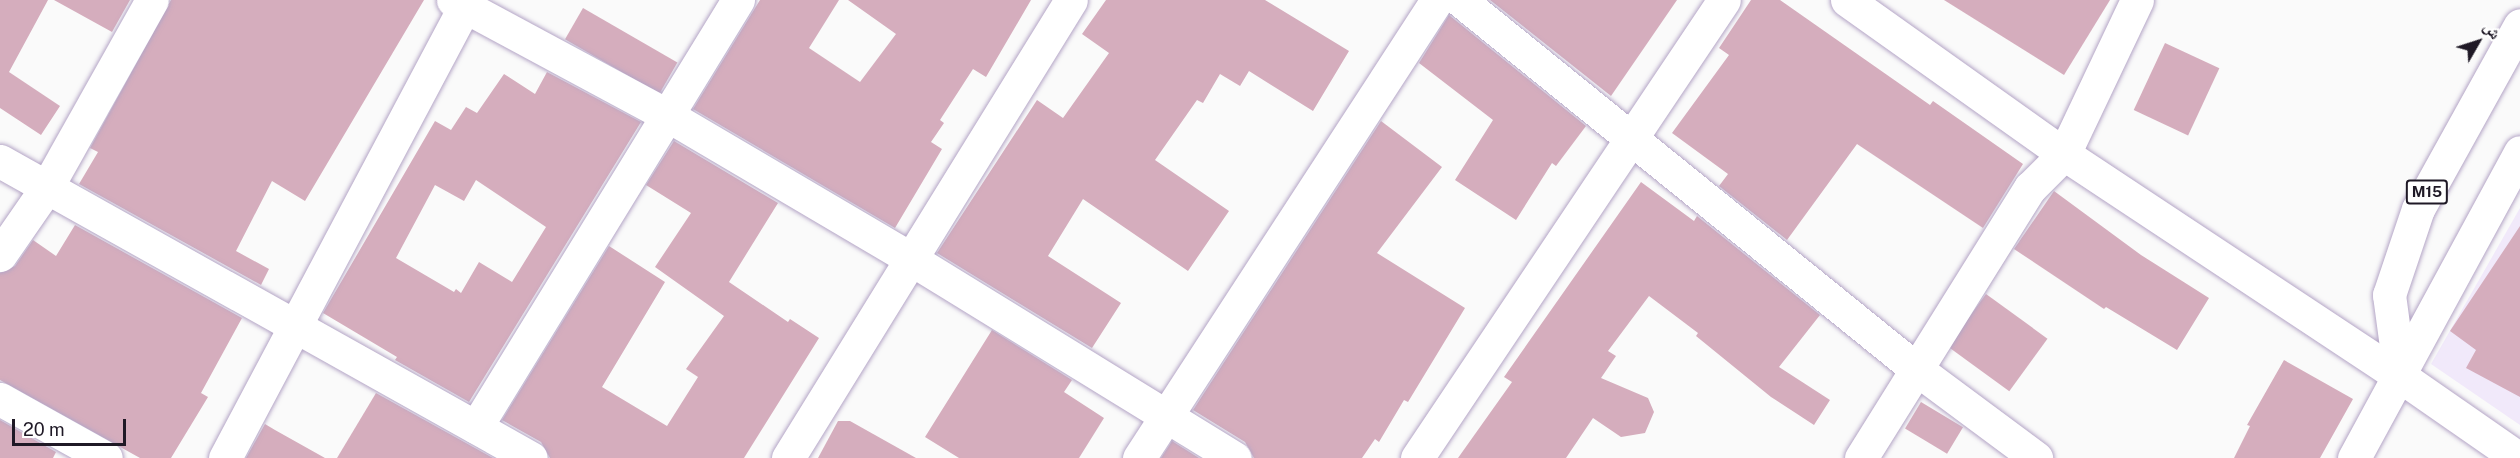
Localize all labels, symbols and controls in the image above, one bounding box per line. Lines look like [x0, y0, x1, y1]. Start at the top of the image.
north arrow [2448, 12, 2508, 72]
text: ش [2480, 18, 2505, 43]
road number: M15 [2404, 180, 2450, 204]
scale bar [15, 407, 129, 445]
text: 20 m [23, 419, 65, 440]

